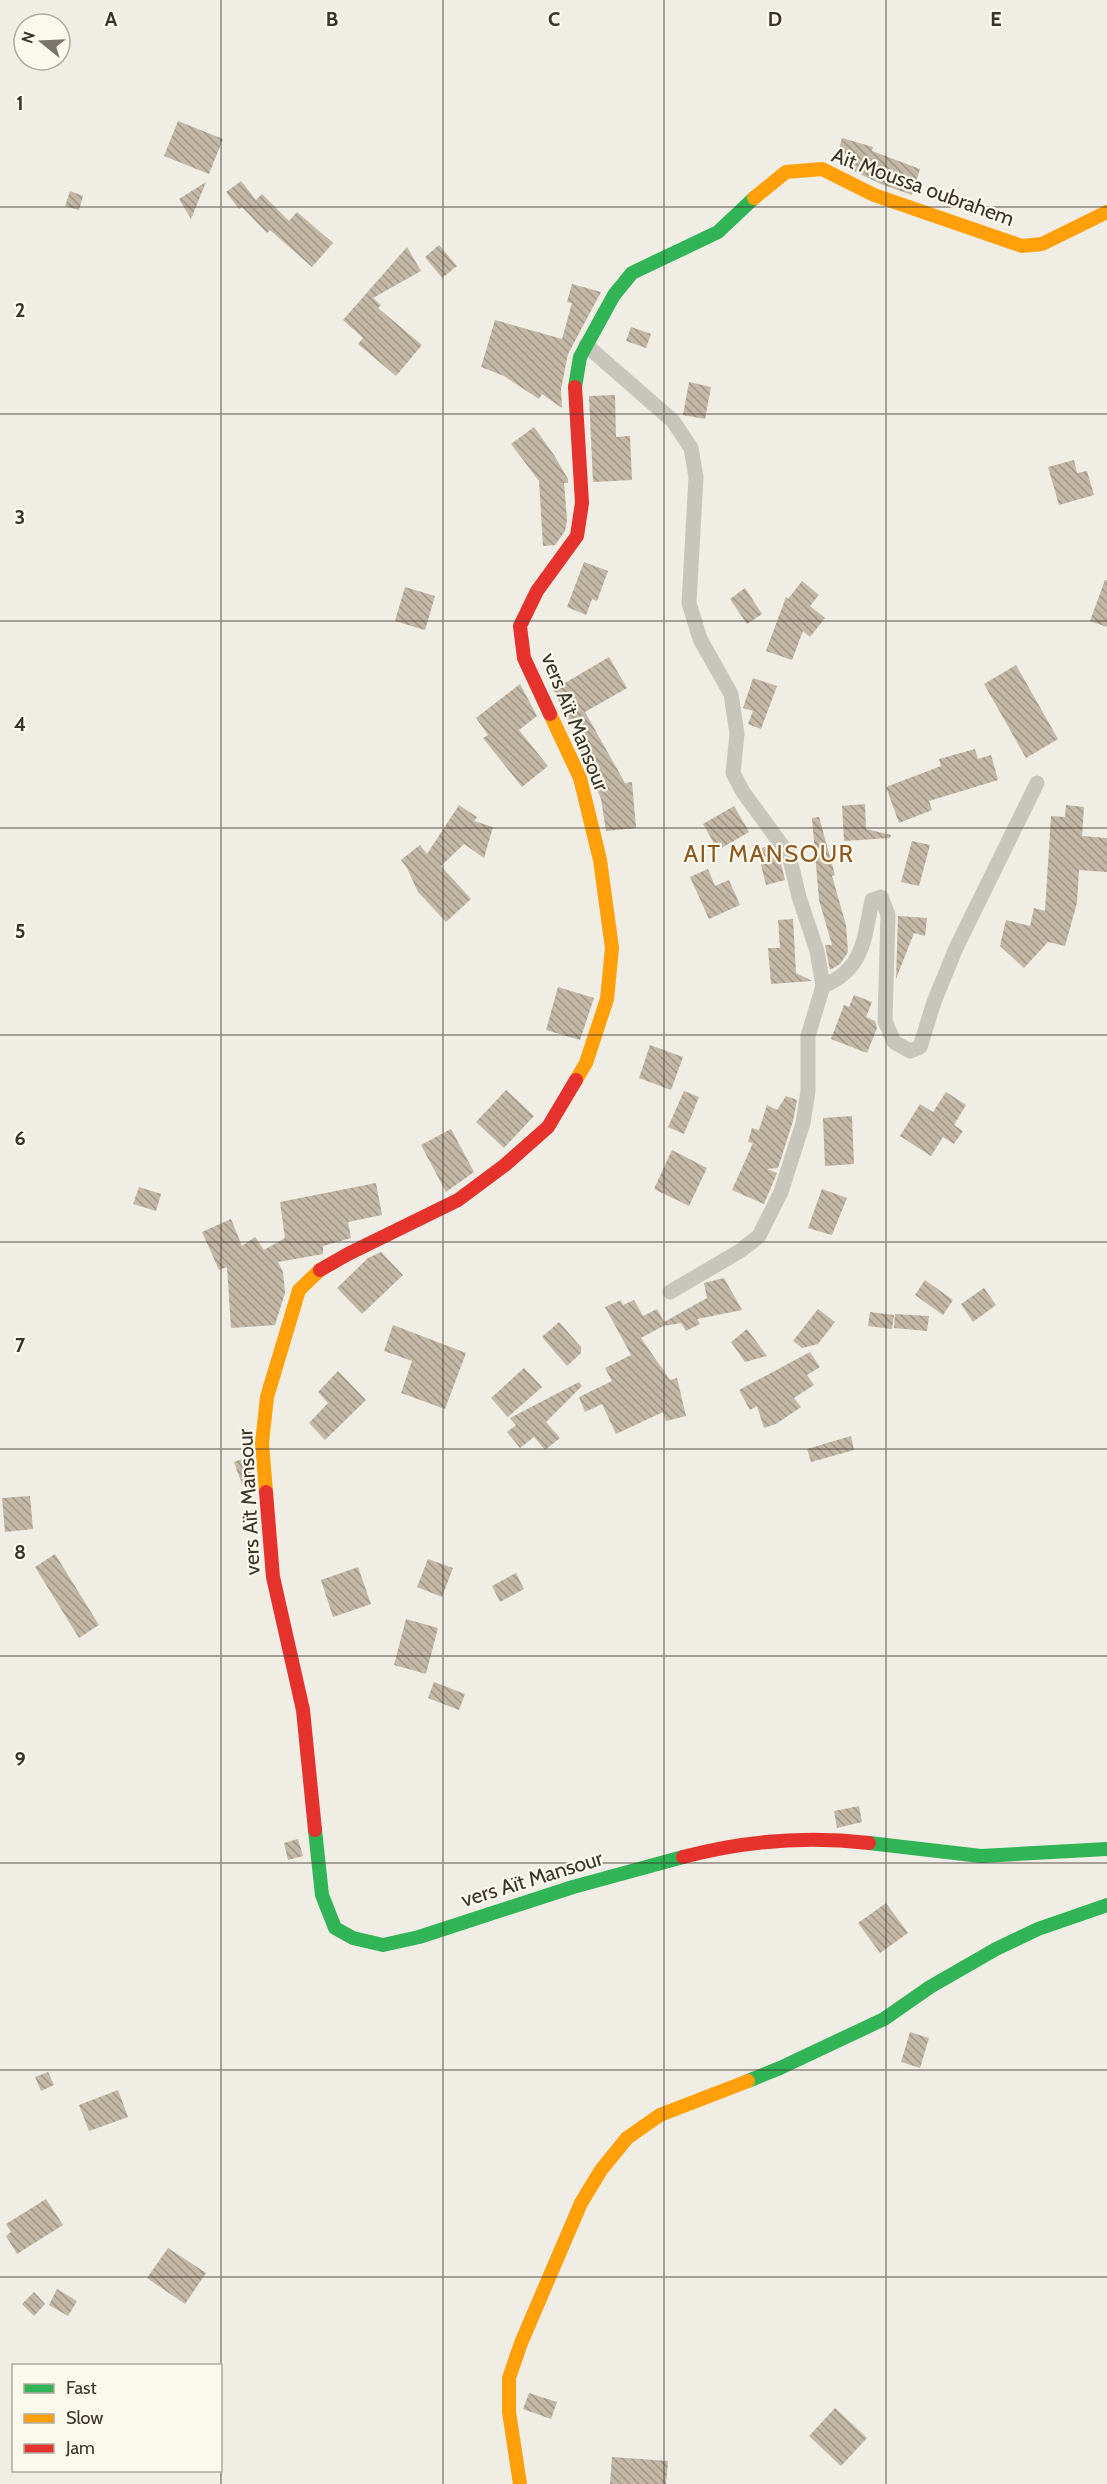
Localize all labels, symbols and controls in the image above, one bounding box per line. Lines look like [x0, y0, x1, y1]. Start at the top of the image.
text: A [105, 7, 118, 31]
text: B [326, 7, 338, 31]
text: C [548, 7, 560, 31]
text: D [768, 7, 782, 31]
text: E [990, 7, 1002, 31]
north arrow [12, 12, 72, 72]
text: N [17, 29, 39, 46]
text: 1 [16, 91, 24, 115]
street label: Ait Moussa oubrahem [829, 142, 1018, 231]
text: 2 [15, 298, 25, 322]
text: 3 [15, 505, 25, 529]
street label: vers Aït Mansour [536, 649, 615, 795]
text: 4 [14, 712, 26, 736]
district label: AIT MANSOUR [683, 839, 855, 868]
text: 5 [15, 919, 25, 943]
text: 6 [14, 1126, 26, 1150]
text: 7 [15, 1333, 26, 1357]
street label: vers Aït Mansour [232, 1428, 265, 1576]
text: 8 [14, 1540, 26, 1564]
text: 9 [14, 1747, 26, 1771]
street label: vers Aït Mansour [458, 1845, 606, 1912]
legend [12, 2364, 222, 2472]
text: Fast [66, 2377, 97, 2399]
text: Slow [66, 2407, 103, 2429]
text: Jam [65, 2437, 95, 2459]

